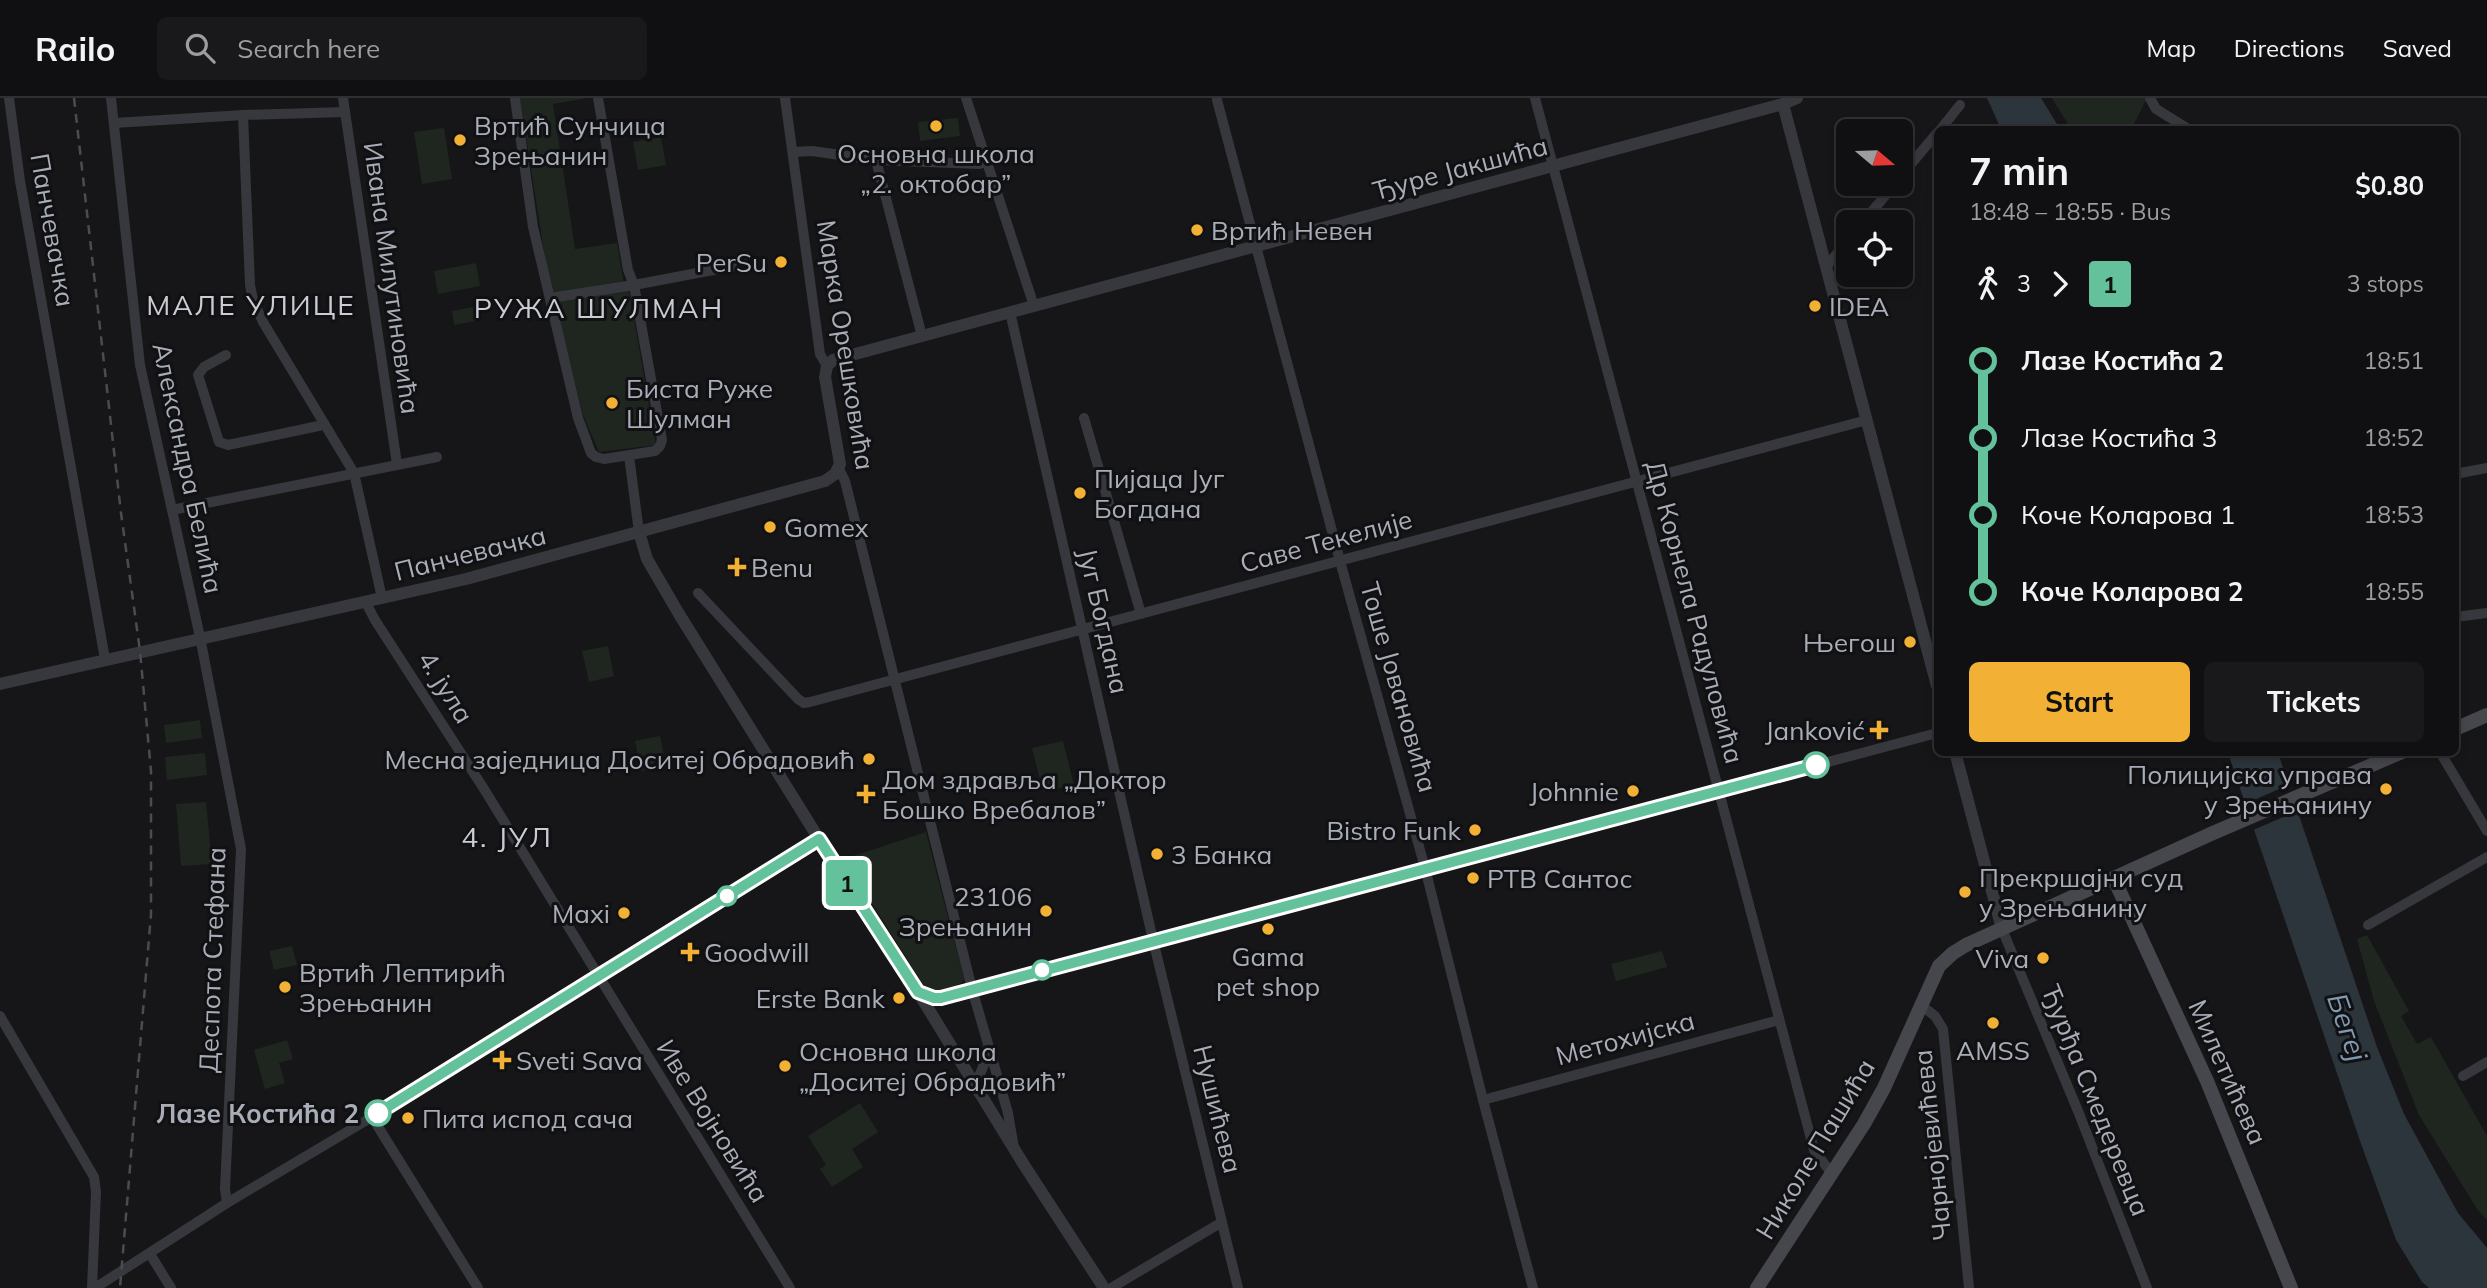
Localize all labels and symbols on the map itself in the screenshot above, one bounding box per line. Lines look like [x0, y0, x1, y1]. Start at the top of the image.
place label: Вртић Сунчица Зрењанин [474, 109, 666, 172]
marker: Основна школа „2. октобар” [928, 118, 944, 134]
north arrow [1836, 119, 1913, 196]
street label: Ђуре Јакшића [1369, 129, 1551, 207]
marker: Вртић Сунчица Зрењанин [452, 132, 468, 148]
place label: Основна школа „2. октобар” [837, 137, 1035, 200]
street label: Ивана Милутиновића [357, 140, 427, 416]
street label: Панчевачка [23, 151, 83, 309]
place label: Вртић Невен [1211, 214, 1373, 247]
street label: Марка Орешковића [810, 218, 882, 472]
marker: Вртић Невен [1189, 222, 1205, 238]
place label: PerSu [696, 246, 767, 279]
marker: PerSu [773, 254, 789, 270]
district label: МАЛЕ УЛИЦЕ [146, 287, 356, 322]
district label: РУЖА ШУЛМАН [474, 290, 724, 325]
place label: IDEA [1829, 290, 1889, 323]
marker: IDEA [1807, 298, 1823, 314]
street label: Александра Белића [145, 340, 231, 596]
place label: Биста Руже Шулман [626, 372, 773, 435]
marker: Биста Руже Шулман [604, 395, 620, 411]
street label: Др Корнела Радуловића [1639, 457, 1751, 767]
place label: Пијаца Југ Богдана [1094, 462, 1225, 525]
marker: Пијаца Југ Богдана [1072, 485, 1088, 501]
street label: Саве Текелије [1236, 502, 1416, 580]
place label: Gomex [784, 511, 869, 544]
street label: Панчевачка [391, 518, 549, 588]
marker: Gomex [762, 519, 778, 535]
street label: Југ Богдана [1071, 545, 1137, 697]
place label: Benu [751, 551, 813, 584]
marker: Benu [729, 559, 745, 575]
street label: Тоше Јовановића [1353, 578, 1445, 796]
place label: Његош [1803, 626, 1896, 659]
marker: Његош [1902, 634, 1918, 650]
street label: 4. јула [411, 645, 481, 729]
place label: Janković [1765, 714, 1865, 747]
marker: Janković [1871, 722, 1887, 738]
place label: Месна заједница Доситеј Обрадовић [384, 743, 855, 776]
marker: Месна заједница Доситеј Обрадовић [861, 751, 877, 767]
unlabelled marker [1803, 752, 1829, 778]
place label: Полицијска управа у Зрењанину [2127, 758, 2372, 821]
place label: Дом здравља „Доктор Бошко Вребалов” [882, 763, 1167, 826]
place label: Johnnie [1530, 775, 1619, 808]
marker: Полицијска управа у Зрењанину [2378, 781, 2394, 797]
marker: Johnnie [1625, 783, 1641, 799]
marker: Дом здравља „Доктор Бошко Вребалов” [856, 784, 876, 804]
place label: Bistro Funk [1326, 814, 1462, 847]
district label: 4. ЈУЛ [461, 819, 553, 854]
marker: Bistro Funk [1467, 822, 1483, 838]
place label: 3 Банка [1171, 838, 1272, 871]
marker: 3 Банка [1149, 846, 1165, 862]
street label: Деспота Стефана [192, 847, 232, 1073]
line badge: 1 [824, 860, 870, 906]
place label: Прекршајни суд у Зрењанину [1979, 861, 2183, 924]
place label: РТВ Сантос [1487, 862, 1633, 895]
marker: РТВ Сантос [1465, 870, 1481, 886]
place label: 23106 Зрењанин [899, 880, 1032, 943]
marker: Прекршајни суд у Зрењанину [1957, 884, 1973, 900]
unlabelled marker [717, 886, 737, 906]
place label: Maxi [552, 897, 610, 930]
marker: 23106 Зрењанин [1038, 903, 1054, 919]
marker: Maxi [616, 905, 632, 921]
marker: Gama pet shop [1260, 921, 1276, 937]
place label: Goodwill [704, 936, 809, 969]
place label: Gama pet shop [1216, 940, 1320, 1003]
place label: Viva [1976, 942, 2029, 975]
marker: Goodwill [682, 944, 698, 960]
marker: Viva [2035, 950, 2051, 966]
place label: Вртић Лептирић Зрењанин [299, 956, 506, 1019]
unlabelled marker [1032, 960, 1052, 980]
marker: Вртић Лептирић Зрењанин [277, 979, 293, 995]
street label: Ђурђа Смедеревца [2035, 979, 2157, 1221]
place label: Erste Bank [756, 982, 886, 1015]
water label: Бегеј [2320, 988, 2376, 1066]
marker: Erste Bank [891, 990, 907, 1006]
street label: Милетићева [2181, 994, 2275, 1150]
street label: Метохијска [1552, 1004, 1698, 1072]
marker: AMSS [1985, 1015, 2001, 1031]
street label: Иве Војновића [650, 1033, 776, 1209]
place label: AMSS [1956, 1034, 2030, 1067]
place label: Основна школа „Доситеј Обрадовић” [799, 1035, 1066, 1098]
street label: Нушићева [1186, 1041, 1250, 1177]
place label: Sveti Sava [516, 1044, 643, 1077]
street label: Чарнојевићева [1906, 1048, 1958, 1242]
marker: Sveti Sava [494, 1052, 510, 1068]
street label: Николе Пашића [1748, 1053, 1882, 1245]
marker: Основна школа „Доситеј Обрадовић” [777, 1058, 793, 1074]
place label: Лазе Костића 2 [156, 1097, 359, 1130]
marker: Лазе Костића 2 [365, 1100, 391, 1126]
place label: Пита испод сача [422, 1102, 633, 1135]
marker: Пита испод сача [400, 1110, 416, 1126]

